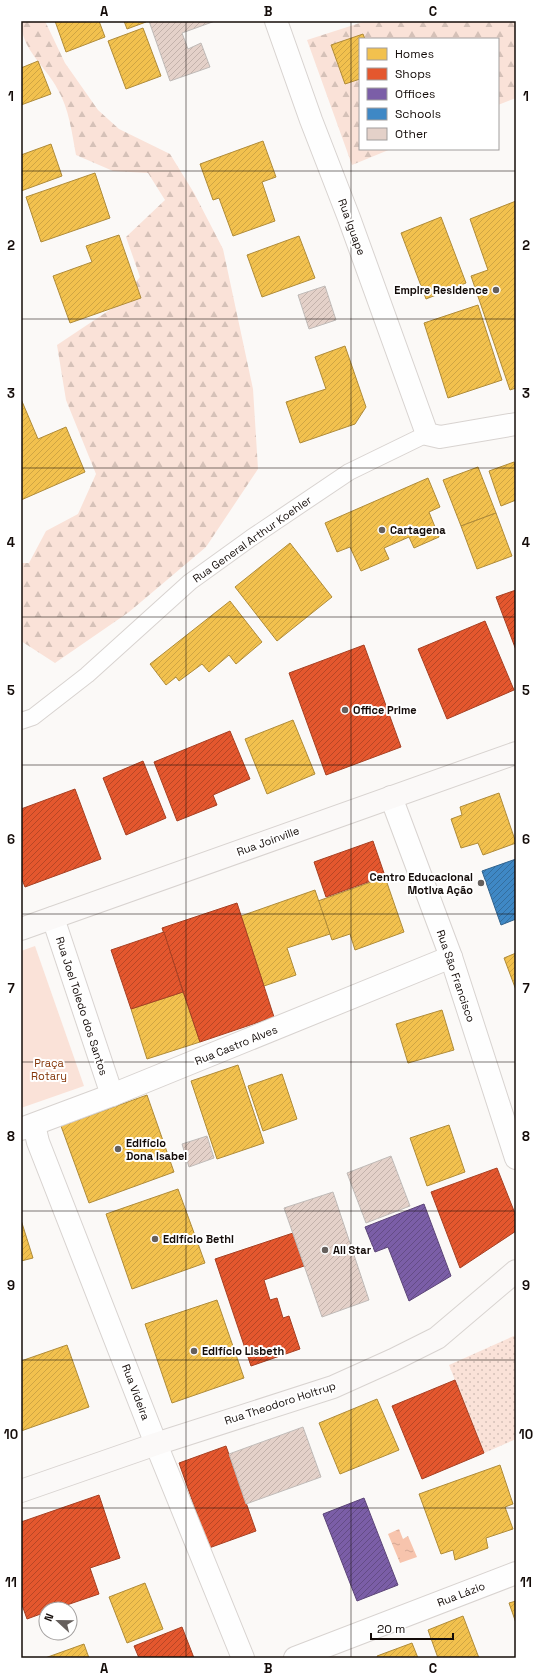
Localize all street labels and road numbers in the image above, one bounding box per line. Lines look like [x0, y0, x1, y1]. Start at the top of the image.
street label: Rua Iguape [335, 197, 369, 257]
street label: Rua General Arthur Koehler [190, 493, 314, 585]
street label: Rua Joinville [235, 823, 301, 859]
street label: Rua São Francisco [434, 928, 478, 1024]
street label: Rua Joel Toledo dos Santos [53, 935, 111, 1077]
street label: Rua Castro Alves [193, 1022, 280, 1068]
street label: Rua Videira [119, 1362, 153, 1423]
street label: Rua Theodoro Holtrup [223, 1378, 337, 1428]
street label: Rua Lázio [435, 1578, 487, 1610]

